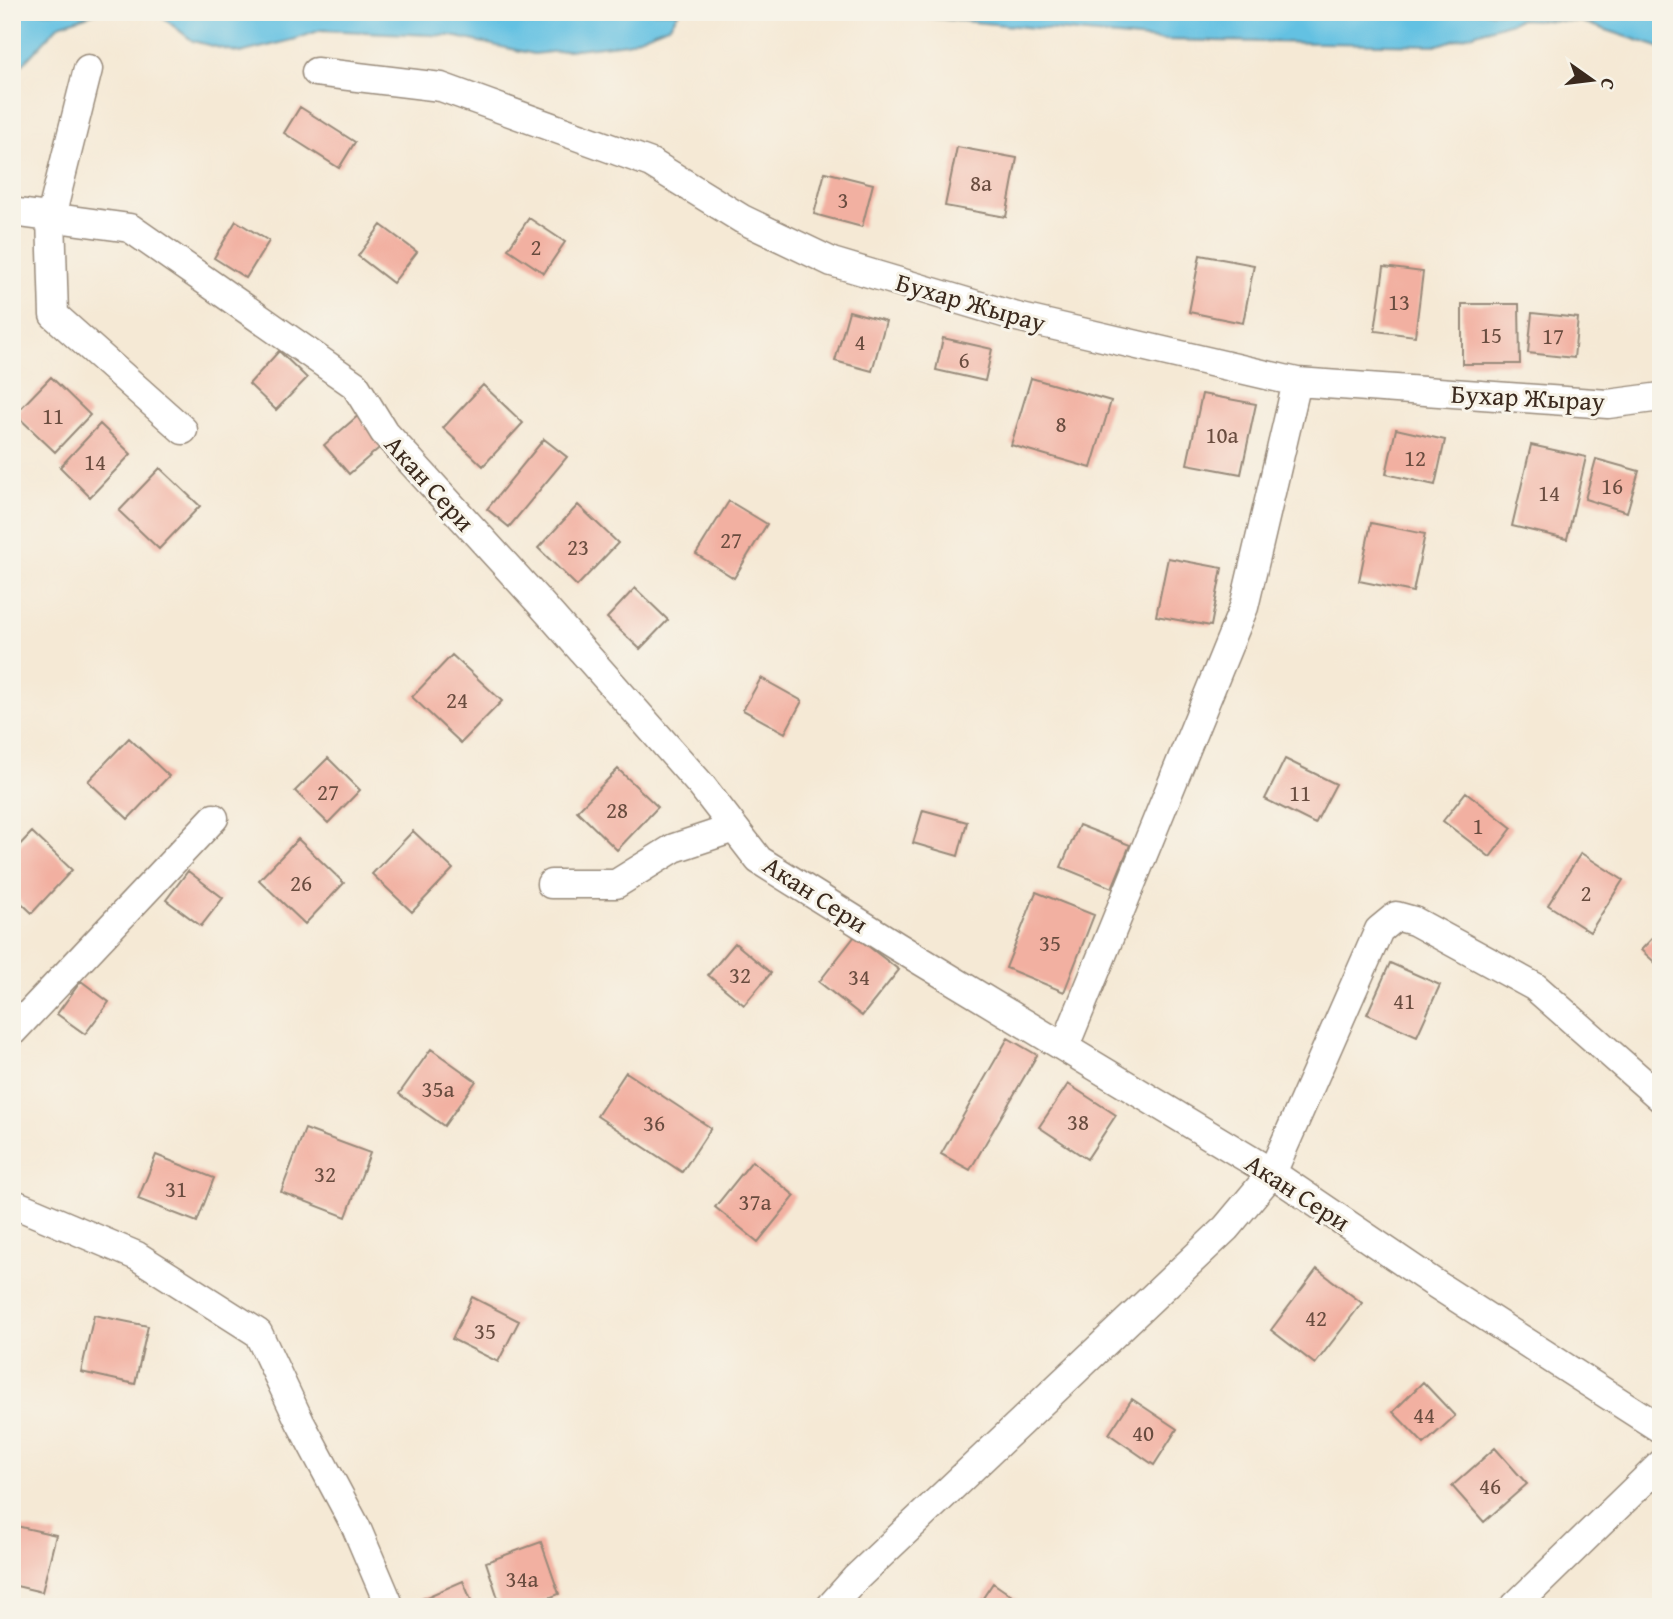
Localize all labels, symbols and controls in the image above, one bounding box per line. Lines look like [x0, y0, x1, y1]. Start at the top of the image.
north arrow [1558, 46, 1628, 116]
text: С [1594, 76, 1623, 93]
house number: 8а [970, 166, 992, 199]
house number: 3 [837, 183, 849, 216]
house number: 2 [530, 230, 542, 263]
street label: Бухар Жырау [891, 262, 1051, 342]
house number: 13 [1388, 285, 1410, 318]
house number: 15 [1480, 318, 1502, 351]
house number: 17 [1542, 319, 1564, 352]
house number: 4 [854, 325, 866, 358]
house number: 6 [958, 343, 970, 376]
street label: Бухар Жырау [1450, 373, 1606, 421]
house number: 11 [42, 399, 64, 432]
house number: 8 [1055, 407, 1067, 440]
house number: 10а [1205, 418, 1239, 451]
street label: Акан Сери [376, 426, 484, 540]
house number: 12 [1404, 441, 1426, 474]
house number: 14 [84, 445, 106, 478]
house number: 16 [1601, 469, 1623, 502]
house number: 14 [1538, 476, 1560, 509]
house number: 27 [720, 523, 742, 556]
house number: 23 [567, 530, 589, 563]
house number: 24 [446, 683, 468, 716]
house number: 27 [317, 775, 339, 808]
house number: 11 [1289, 776, 1311, 809]
house number: 28 [606, 793, 628, 826]
house number: 1 [1472, 809, 1484, 842]
street label: Акан Сери [756, 845, 876, 943]
house number: 26 [290, 866, 312, 899]
house number: 2 [1580, 876, 1592, 909]
house number: 35 [1039, 926, 1061, 959]
house number: 32 [729, 958, 751, 991]
house number: 34 [848, 960, 870, 993]
house number: 41 [1393, 984, 1415, 1017]
house number: 35а [421, 1072, 455, 1105]
house number: 38 [1067, 1105, 1089, 1138]
house number: 36 [643, 1106, 665, 1139]
street label: Акан Сери [1238, 1143, 1358, 1241]
house number: 32 [314, 1157, 336, 1190]
house number: 31 [165, 1172, 187, 1205]
house number: 37а [738, 1185, 772, 1218]
house number: 42 [1305, 1301, 1327, 1334]
house number: 35 [474, 1314, 496, 1347]
house number: 44 [1413, 1398, 1435, 1431]
house number: 40 [1132, 1416, 1154, 1449]
house number: 46 [1479, 1469, 1501, 1502]
house number: 34а [505, 1562, 539, 1595]

